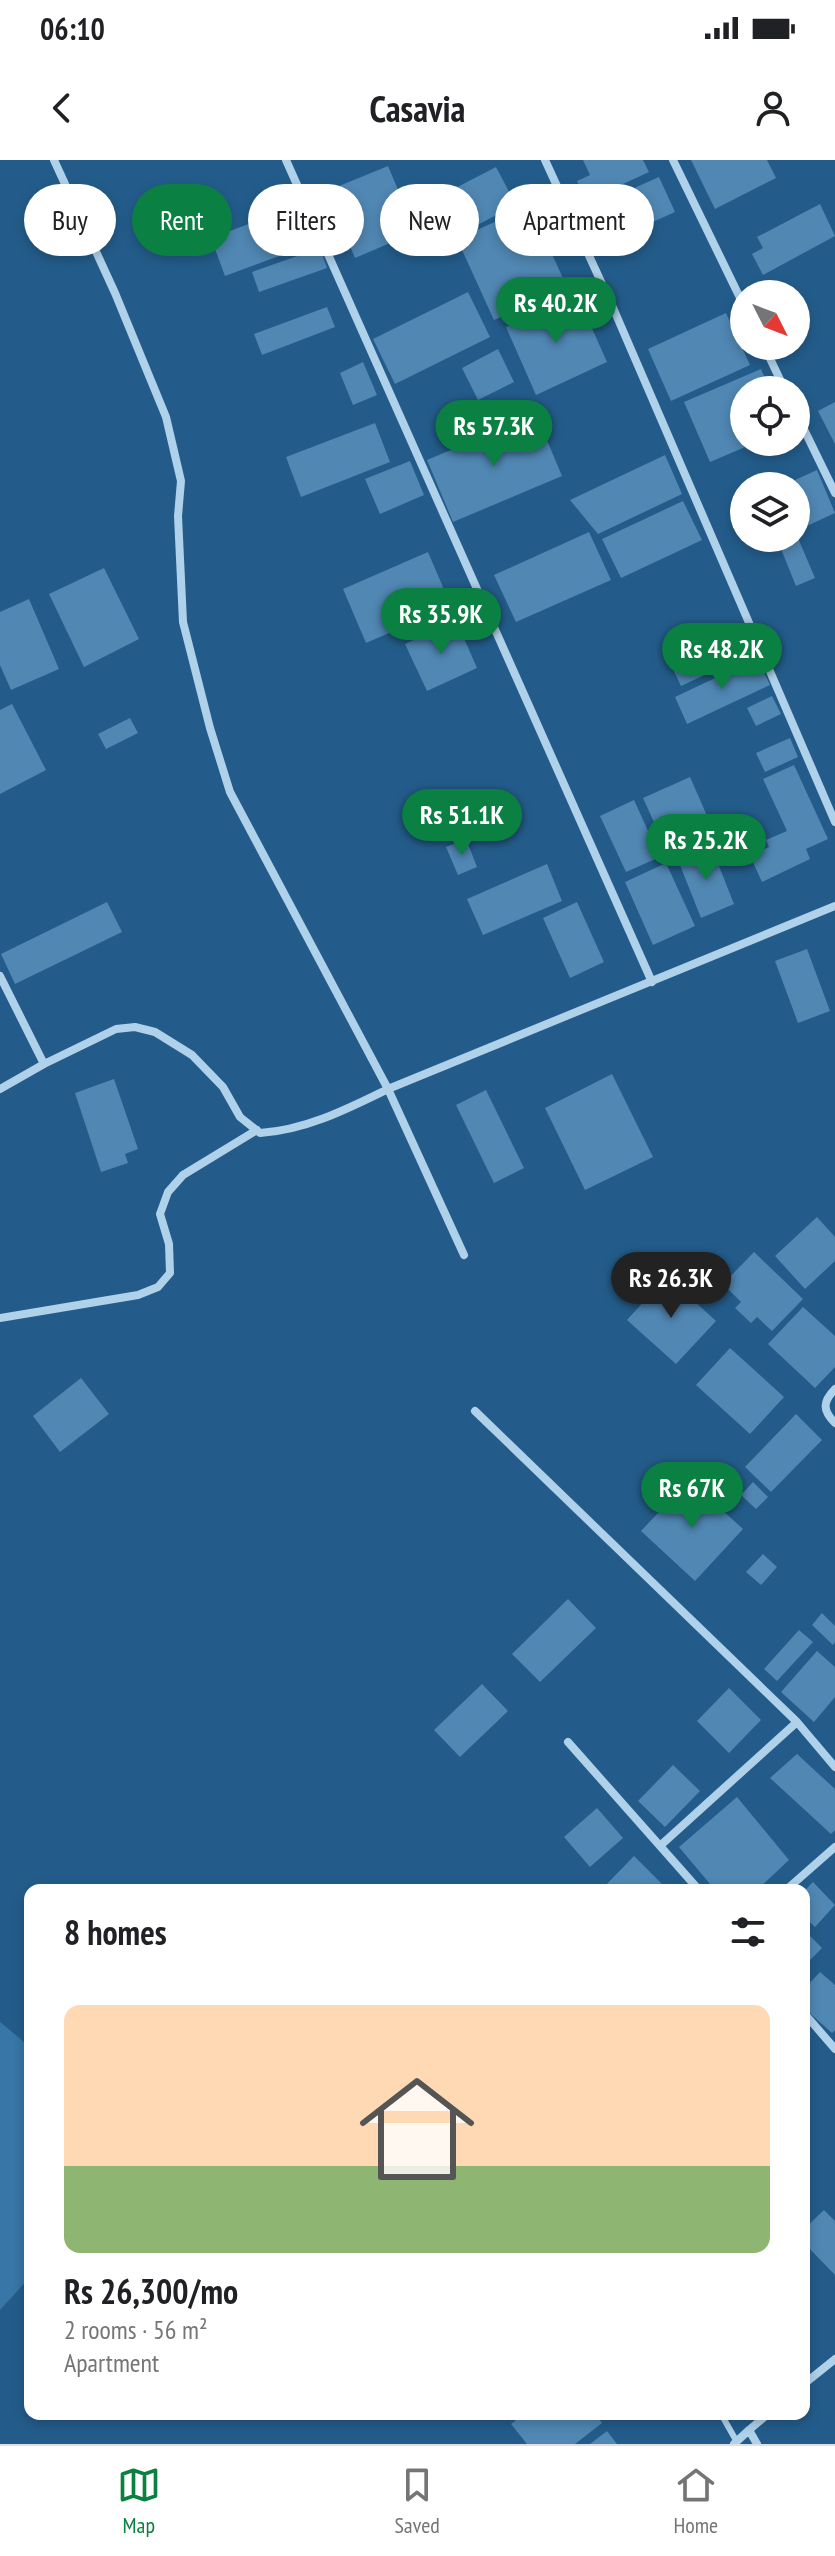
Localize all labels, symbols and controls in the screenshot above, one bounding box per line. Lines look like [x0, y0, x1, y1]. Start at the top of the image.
text: 06:10 [40, 9, 105, 48]
text: Casavia [370, 85, 465, 132]
icon: back [40, 86, 84, 130]
icon: person [751, 86, 795, 130]
chip: Buy [24, 184, 116, 256]
chip: Rent [132, 184, 232, 256]
chip: Filters [248, 184, 364, 256]
chip: New [380, 184, 479, 256]
chip: Apartment [495, 184, 654, 256]
pin: Rs 40.2K [473, 277, 639, 345]
north arrow [730, 280, 810, 360]
map controls [730, 280, 810, 552]
text: Rs 40.2K [514, 286, 598, 319]
button: locate [730, 376, 810, 456]
pin: Rs 57.3K [411, 400, 577, 468]
text: Rs 57.3K [453, 409, 535, 442]
button: layers [730, 472, 810, 552]
pin: Rs 35.9K [358, 588, 524, 656]
text: Rs 35.9K [399, 597, 483, 630]
pin: Rs 48.2K [639, 623, 805, 691]
text: Rs 48.2K [680, 632, 764, 665]
pin: Rs 51.1K [379, 789, 545, 857]
text: Rs 51.1K [420, 798, 504, 831]
pin: Rs 25.2K [623, 814, 789, 882]
text: Rs 25.2K [664, 823, 748, 856]
pin: Rs 26.3K [588, 1252, 754, 1320]
text: Rs 26.3K [629, 1261, 713, 1294]
pin: Rs 67K [627, 1462, 757, 1530]
text: Rs 67K [659, 1471, 725, 1504]
text: 8 homes [64, 1910, 167, 1954]
icon: filters [726, 1910, 770, 1954]
icon: home [345, 2057, 489, 2201]
text: Rs 26,300/mo [64, 2269, 238, 2313]
text: 2 rooms · 56 m² [64, 2313, 208, 2346]
text: Apartment [64, 2346, 159, 2379]
tab: Map [117, 2463, 161, 2539]
tab: Saved [394, 2463, 440, 2539]
tab: Home [673, 2463, 718, 2539]

